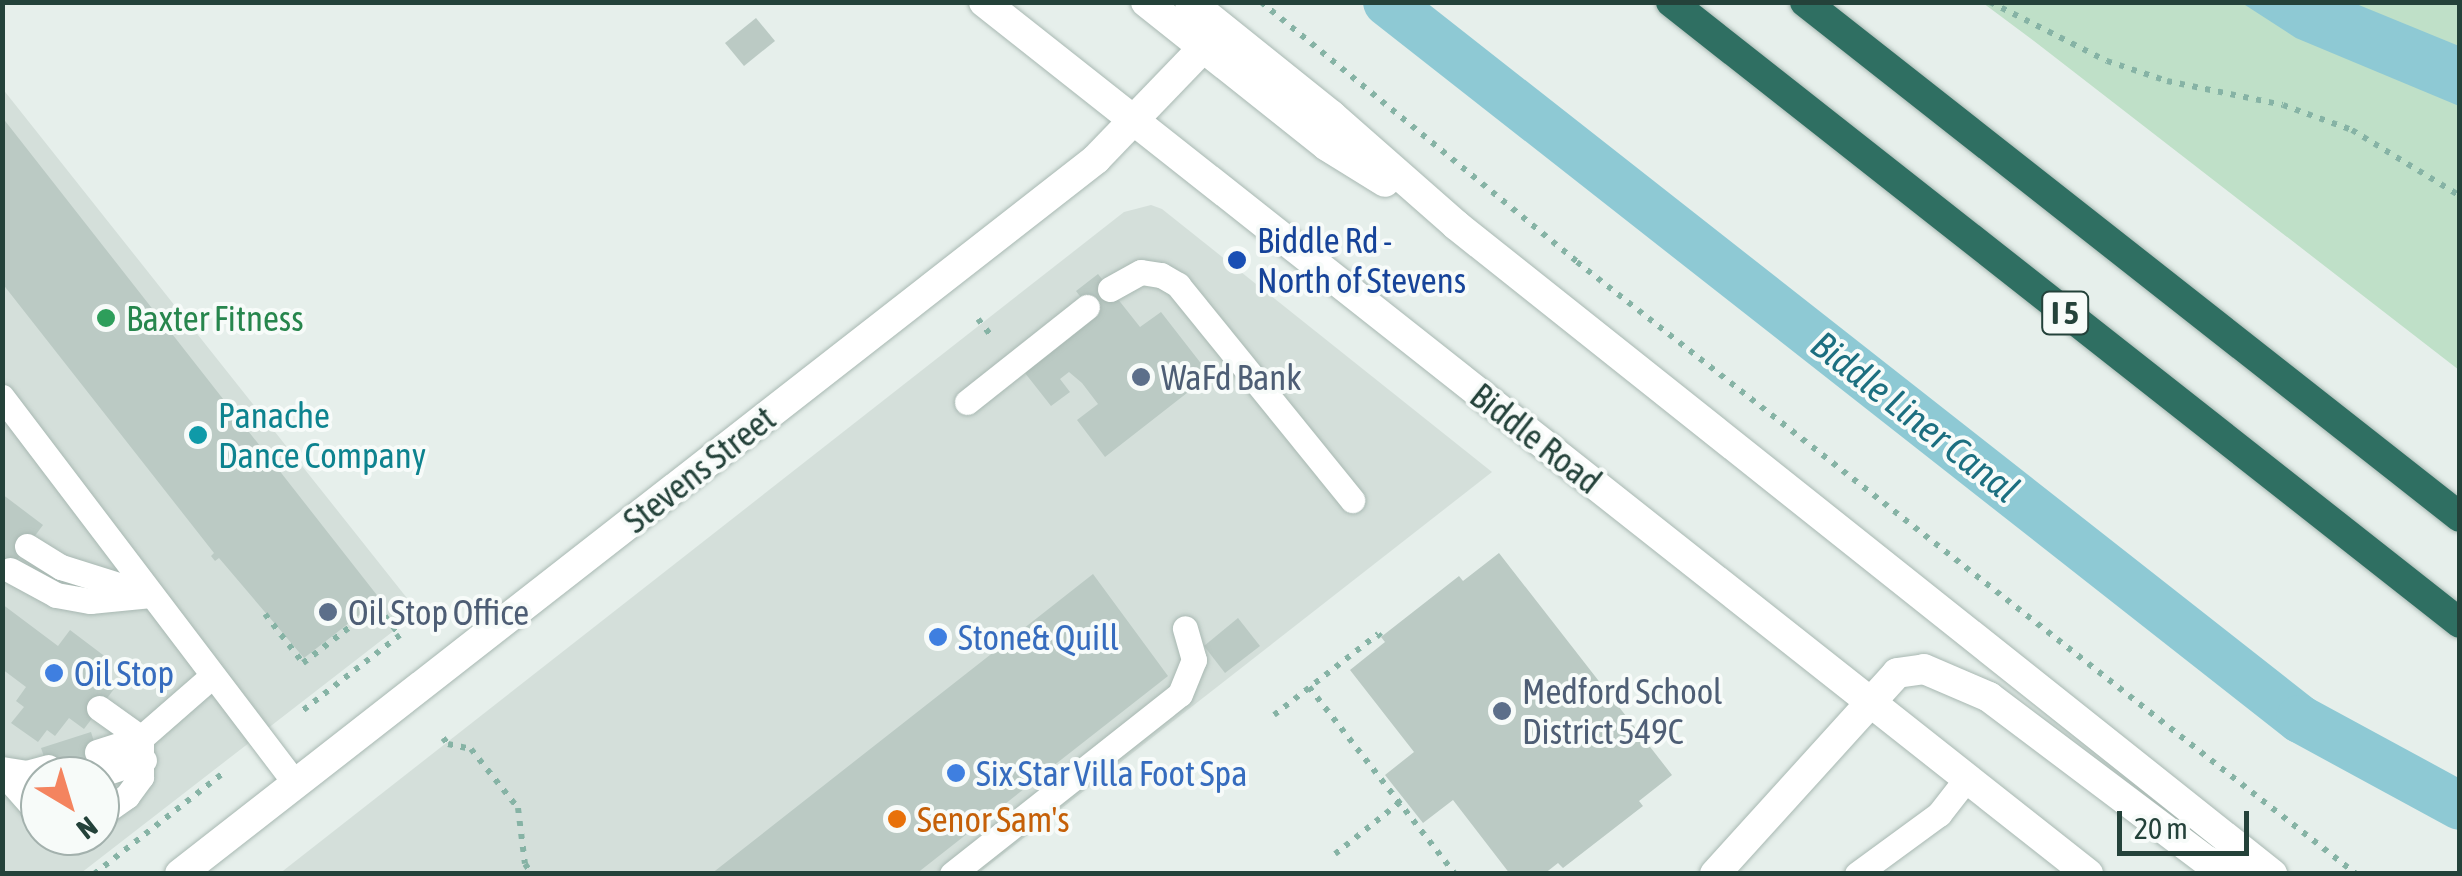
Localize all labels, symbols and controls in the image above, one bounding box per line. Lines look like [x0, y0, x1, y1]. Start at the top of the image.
place label: Biddle Rd - North of Stevens [1257, 219, 1466, 301]
marker: Biddle Rd - North of Stevens [1226, 249, 1248, 271]
road number: I 5 [2040, 286, 2090, 340]
place label: Baxter Fitness [126, 297, 304, 339]
marker: Baxter Fitness [95, 307, 117, 329]
water label: Biddle Liner Canal [1802, 322, 2028, 512]
place label: WaFd Bank [1161, 356, 1302, 398]
marker: WaFd Bank [1130, 366, 1152, 388]
street label: Biddle Road [1462, 374, 1610, 502]
place label: Panache Dance Company [218, 394, 426, 476]
street label: Stevens Street [615, 397, 783, 541]
marker: Panache Dance Company [187, 424, 209, 446]
place label: Oil Stop Office [348, 591, 529, 633]
marker: Oil Stop Office [317, 601, 339, 623]
place label: Stone& Quill [958, 616, 1119, 658]
marker: Stone& Quill [927, 626, 949, 648]
place label: Oil Stop [74, 652, 174, 694]
marker: Oil Stop [43, 662, 65, 684]
place label: Medford School District 549C [1522, 670, 1722, 752]
marker: Medford School District 549C [1491, 700, 1513, 722]
place label: Six Star Villa Foot Spa [976, 752, 1247, 794]
north arrow [20, 756, 120, 856]
marker: Six Star Villa Foot Spa [945, 762, 967, 784]
scale bar [2122, 791, 2254, 853]
place label: Senor Sam's [917, 798, 1070, 840]
marker: Senor Sam's [886, 808, 908, 830]
text: N [71, 810, 104, 846]
text: 20 m [2134, 811, 2188, 845]

